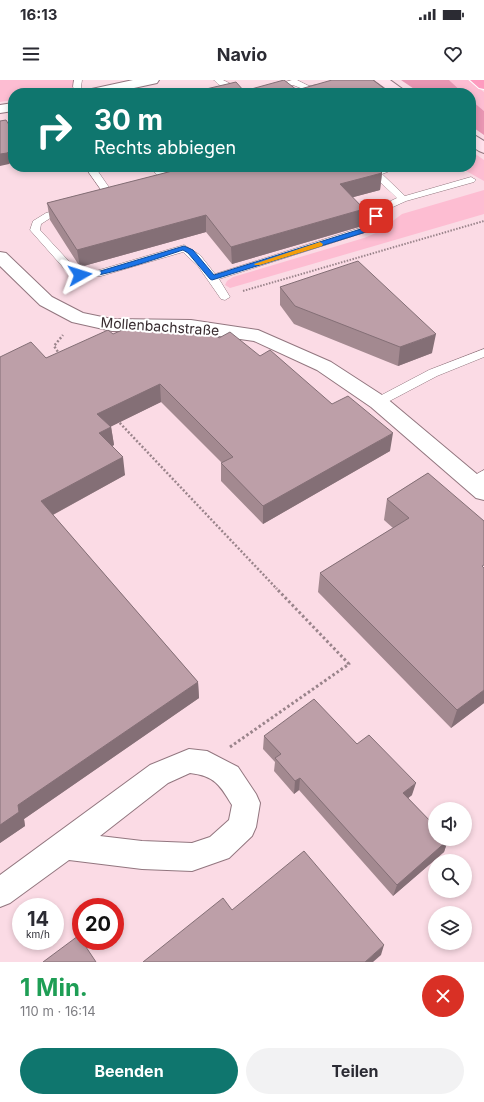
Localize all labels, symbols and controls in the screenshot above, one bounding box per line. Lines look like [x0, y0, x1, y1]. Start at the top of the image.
text: 16:13 [20, 5, 57, 24]
icon: menu [20, 43, 42, 65]
icon: heart [442, 43, 464, 65]
text: Navio [217, 44, 267, 65]
text: 30 m [94, 103, 163, 137]
icon: right [28, 104, 80, 156]
text: Rechts abbiegen [94, 137, 236, 158]
pin [359, 199, 393, 233]
icon: arrive [365, 205, 387, 227]
position arrow [59, 254, 101, 296]
street label: Mollenbachstraße [100, 313, 220, 339]
map controls [428, 802, 472, 950]
button: sound [428, 802, 472, 846]
button: search [428, 854, 472, 898]
speed limit sign: 20 [72, 898, 124, 950]
button: layers [428, 906, 472, 950]
text: 14 [27, 907, 49, 931]
text: km/h [26, 928, 50, 940]
text: 1 Min. [20, 973, 88, 1002]
button: close [422, 975, 464, 1017]
text: 110 m · 16:14 [20, 1003, 96, 1019]
button: Beenden [20, 1048, 238, 1094]
button: Teilen [246, 1048, 464, 1094]

